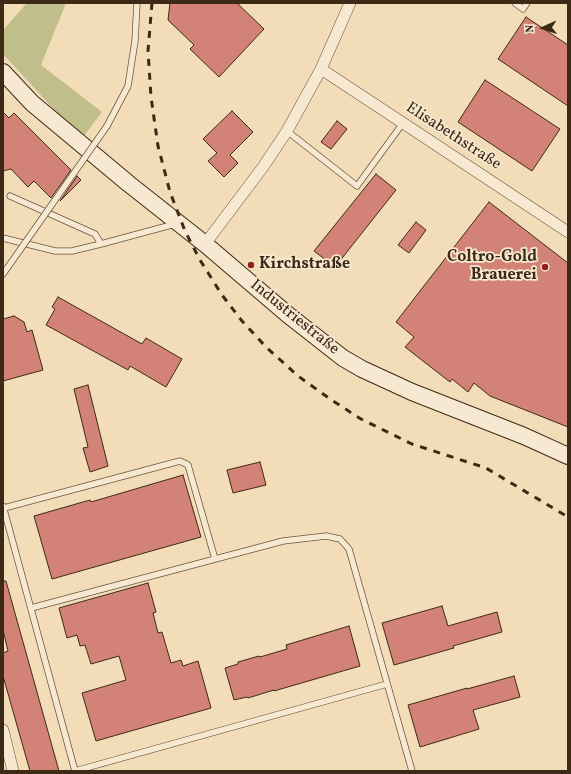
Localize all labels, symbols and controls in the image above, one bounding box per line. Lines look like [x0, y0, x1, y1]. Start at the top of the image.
north arrow [523, 8, 563, 48]
text: N [523, 24, 538, 33]
street label: Elisabethstraße [402, 99, 504, 175]
place label: Coltro-Gold Brauerei [447, 248, 537, 286]
place label: Kirchstraße [259, 255, 350, 275]
marker: Kirchstraße [246, 260, 256, 270]
marker: Coltro-Gold Brauerei [540, 262, 550, 272]
street label: Industriestraße [246, 276, 342, 360]

